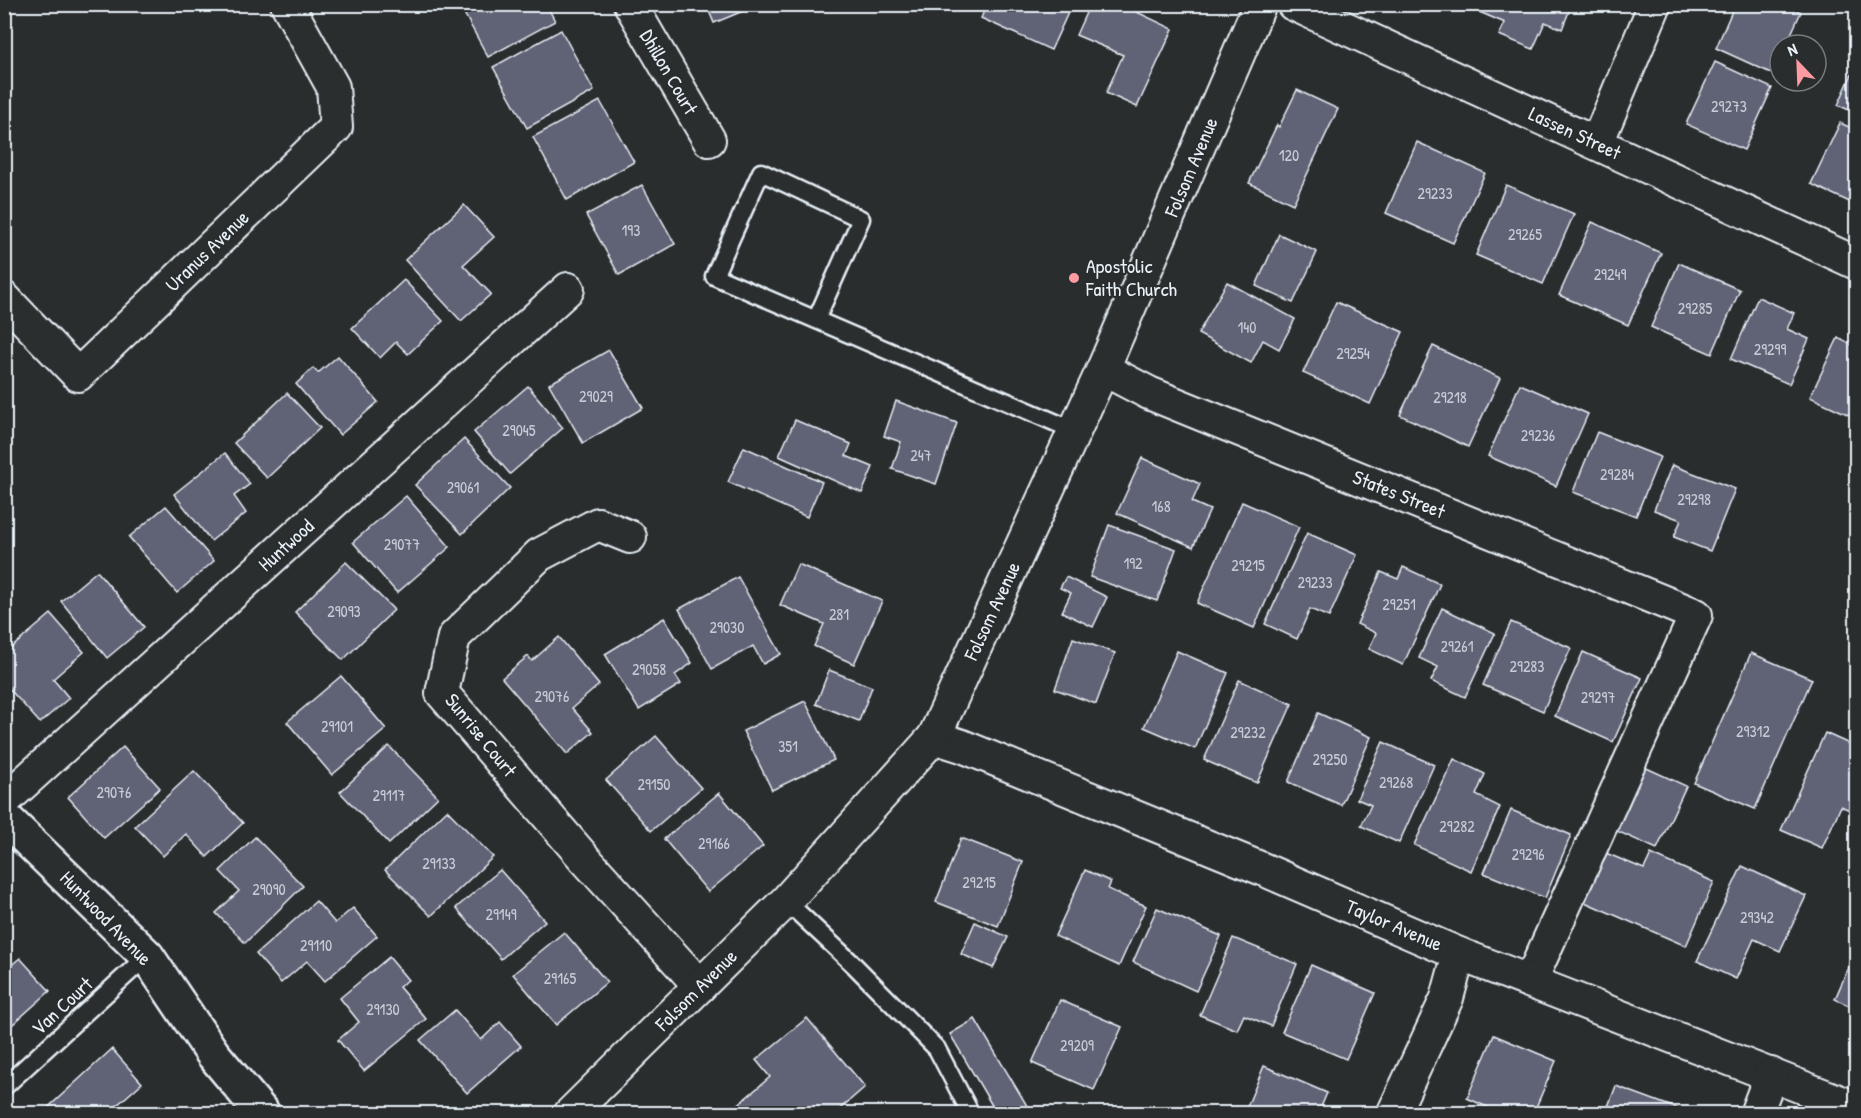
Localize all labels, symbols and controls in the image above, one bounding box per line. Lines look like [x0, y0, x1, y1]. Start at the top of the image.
street label: Dhillon Court [634, 24, 705, 120]
north arrow [1768, 33, 1828, 93]
text: N [1784, 37, 1801, 61]
house number: 29273 [1711, 95, 1747, 117]
street label: Lassen Street [1525, 99, 1627, 166]
street label: Folsom Avenue [1157, 113, 1224, 222]
house number: 120 [1279, 144, 1299, 166]
house number: 29233 [1417, 182, 1453, 204]
street label: Uranus Avenue [159, 204, 254, 297]
house number: 193 [622, 219, 640, 241]
house number: 29265 [1508, 223, 1542, 245]
place label: Apostolic Faith Church [1085, 252, 1177, 302]
house number: 29249 [1594, 263, 1626, 285]
marker: Apostolic Faith Church [1067, 271, 1081, 285]
house number: 29285 [1678, 297, 1713, 319]
house number: 140 [1238, 316, 1256, 338]
house number: 29299 [1754, 338, 1786, 360]
house number: 29254 [1336, 342, 1370, 364]
house number: 29029 [579, 385, 613, 407]
house number: 29218 [1433, 386, 1467, 408]
house number: 29045 [502, 419, 536, 441]
house number: 29236 [1521, 424, 1555, 446]
house number: 247 [910, 444, 932, 466]
street label: States Street [1349, 463, 1451, 525]
house number: 29284 [1600, 463, 1634, 485]
house number: 29061 [447, 476, 480, 498]
house number: 29298 [1677, 488, 1711, 510]
house number: 168 [1151, 495, 1171, 517]
street label: Huntwood [252, 512, 320, 577]
house number: 29077 [384, 533, 420, 555]
house number: 192 [1123, 552, 1143, 574]
house number: 29215 [1231, 554, 1265, 576]
street label: Folsom Avenue [957, 557, 1026, 665]
house number: 29233 [1297, 571, 1333, 593]
house number: 29251 [1382, 593, 1416, 615]
house number: 29093 [327, 600, 361, 622]
house number: 281 [829, 603, 849, 625]
house number: 29030 [710, 616, 744, 638]
house number: 29261 [1440, 635, 1474, 657]
house number: 29283 [1510, 655, 1544, 677]
house number: 29058 [632, 658, 666, 680]
house number: 29076 [535, 685, 569, 707]
house number: 29297 [1581, 686, 1615, 708]
street label: Sunrise Court [439, 687, 524, 783]
house number: 29101 [321, 715, 353, 737]
house number: 29312 [1736, 720, 1770, 742]
house number: 29232 [1230, 721, 1266, 743]
house number: 351 [778, 735, 798, 757]
house number: 29250 [1313, 748, 1347, 770]
house number: 29268 [1379, 771, 1413, 793]
house number: 29150 [637, 773, 671, 795]
house number: 29076 [97, 781, 131, 803]
house number: 29117 [373, 784, 406, 806]
house number: 29282 [1439, 815, 1475, 837]
house number: 29166 [698, 832, 730, 854]
house number: 29296 [1511, 843, 1545, 865]
house number: 29133 [422, 852, 456, 874]
street label: Huntwood Avenue [54, 864, 158, 971]
house number: 29215 [962, 871, 996, 893]
house number: 29090 [252, 878, 286, 900]
street label: Taylor Avenue [1342, 892, 1446, 957]
house number: 29149 [485, 903, 517, 925]
house number: 29342 [1740, 906, 1775, 928]
house number: 29110 [300, 934, 332, 956]
street label: Folsom Avenue [648, 943, 743, 1037]
house number: 29165 [544, 967, 576, 989]
street label: Van Court [25, 970, 99, 1041]
house number: 29130 [366, 998, 400, 1020]
house number: 29209 [1060, 1034, 1094, 1056]

